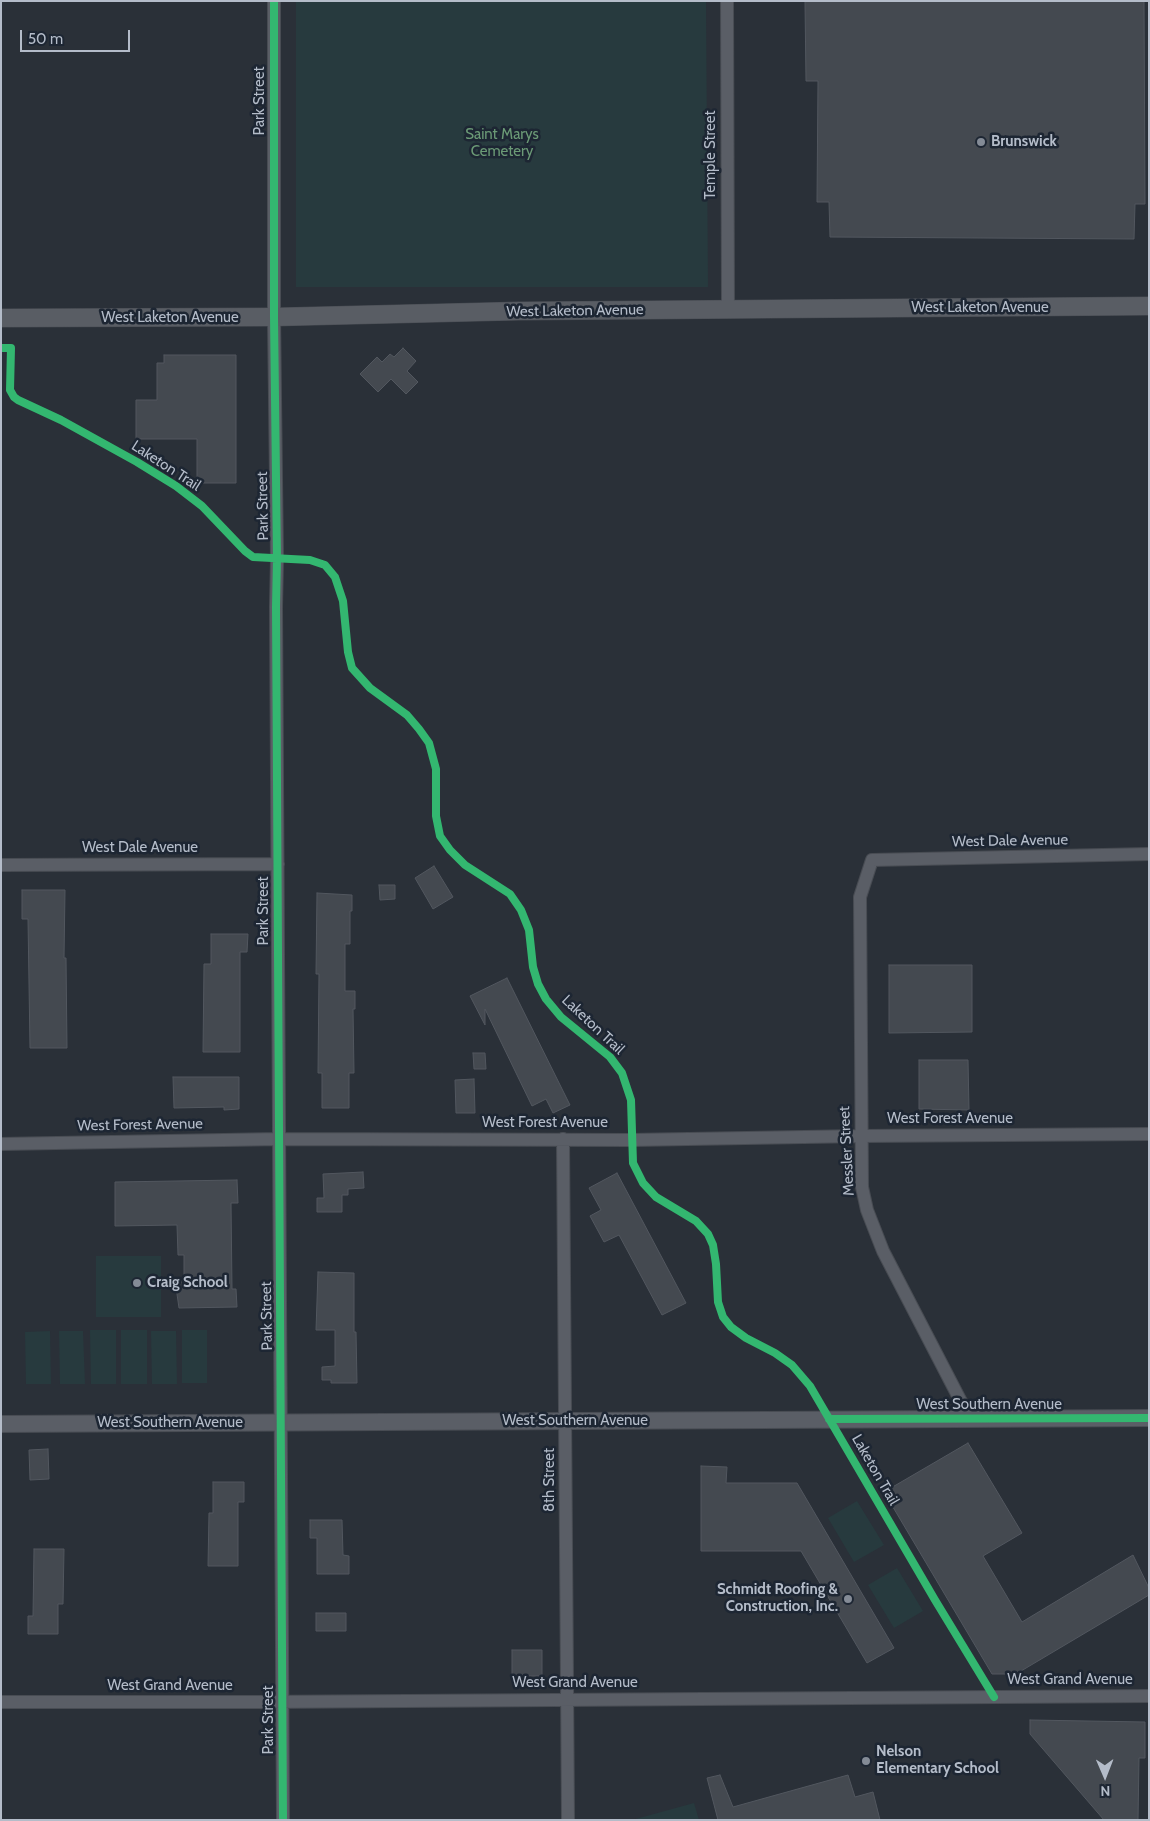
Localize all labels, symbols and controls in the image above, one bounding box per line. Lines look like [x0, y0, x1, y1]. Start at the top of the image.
scale bar [22, 20, 132, 52]
text: 50 m [28, 30, 63, 48]
street label: Park Street [251, 67, 269, 135]
street label: Temple Street [702, 110, 720, 200]
park label: Saint Marys Cemetery [465, 126, 539, 161]
place label: Brunswick [991, 133, 1057, 151]
marker: Brunswick [975, 136, 987, 148]
street label: West Laketon Avenue [911, 299, 1049, 317]
street label: West Laketon Avenue [506, 301, 644, 321]
street label: West Laketon Avenue [101, 309, 239, 327]
street label: Laketon Trail [128, 437, 204, 495]
street label: Park Street [253, 471, 273, 541]
street label: West Dale Avenue [952, 831, 1068, 851]
street label: West Dale Avenue [82, 839, 198, 857]
street label: Park Street [255, 877, 273, 945]
street label: Laketon Trail [558, 991, 628, 1059]
street label: Messler Street [836, 1106, 858, 1196]
street label: West Forest Avenue [887, 1110, 1013, 1128]
street label: West Forest Avenue [482, 1114, 608, 1132]
street label: West Forest Avenue [77, 1115, 203, 1135]
place label: Craig School [147, 1274, 228, 1292]
marker: Craig School [131, 1277, 143, 1289]
street label: Park Street [257, 1281, 277, 1351]
street label: West Southern Avenue [916, 1396, 1062, 1414]
street label: West Southern Avenue [502, 1412, 648, 1430]
street label: West Southern Avenue [97, 1414, 243, 1432]
street label: Laketon Trail [847, 1431, 903, 1509]
street label: 8th Street [541, 1448, 559, 1512]
place label: Schmidt Roofing & Construction, Inc. [717, 1581, 838, 1616]
marker: Schmidt Roofing & Construction, Inc. [842, 1593, 854, 1605]
street label: West Grand Avenue [1007, 1671, 1133, 1689]
street label: West Grand Avenue [512, 1674, 638, 1692]
street label: West Grand Avenue [107, 1677, 233, 1695]
street label: Park Street [260, 1686, 278, 1754]
place label: Nelson Elementary School [876, 1743, 999, 1778]
north arrow [1080, 1751, 1130, 1801]
marker: Nelson Elementary School [860, 1755, 872, 1767]
text: N [1100, 1782, 1110, 1800]

